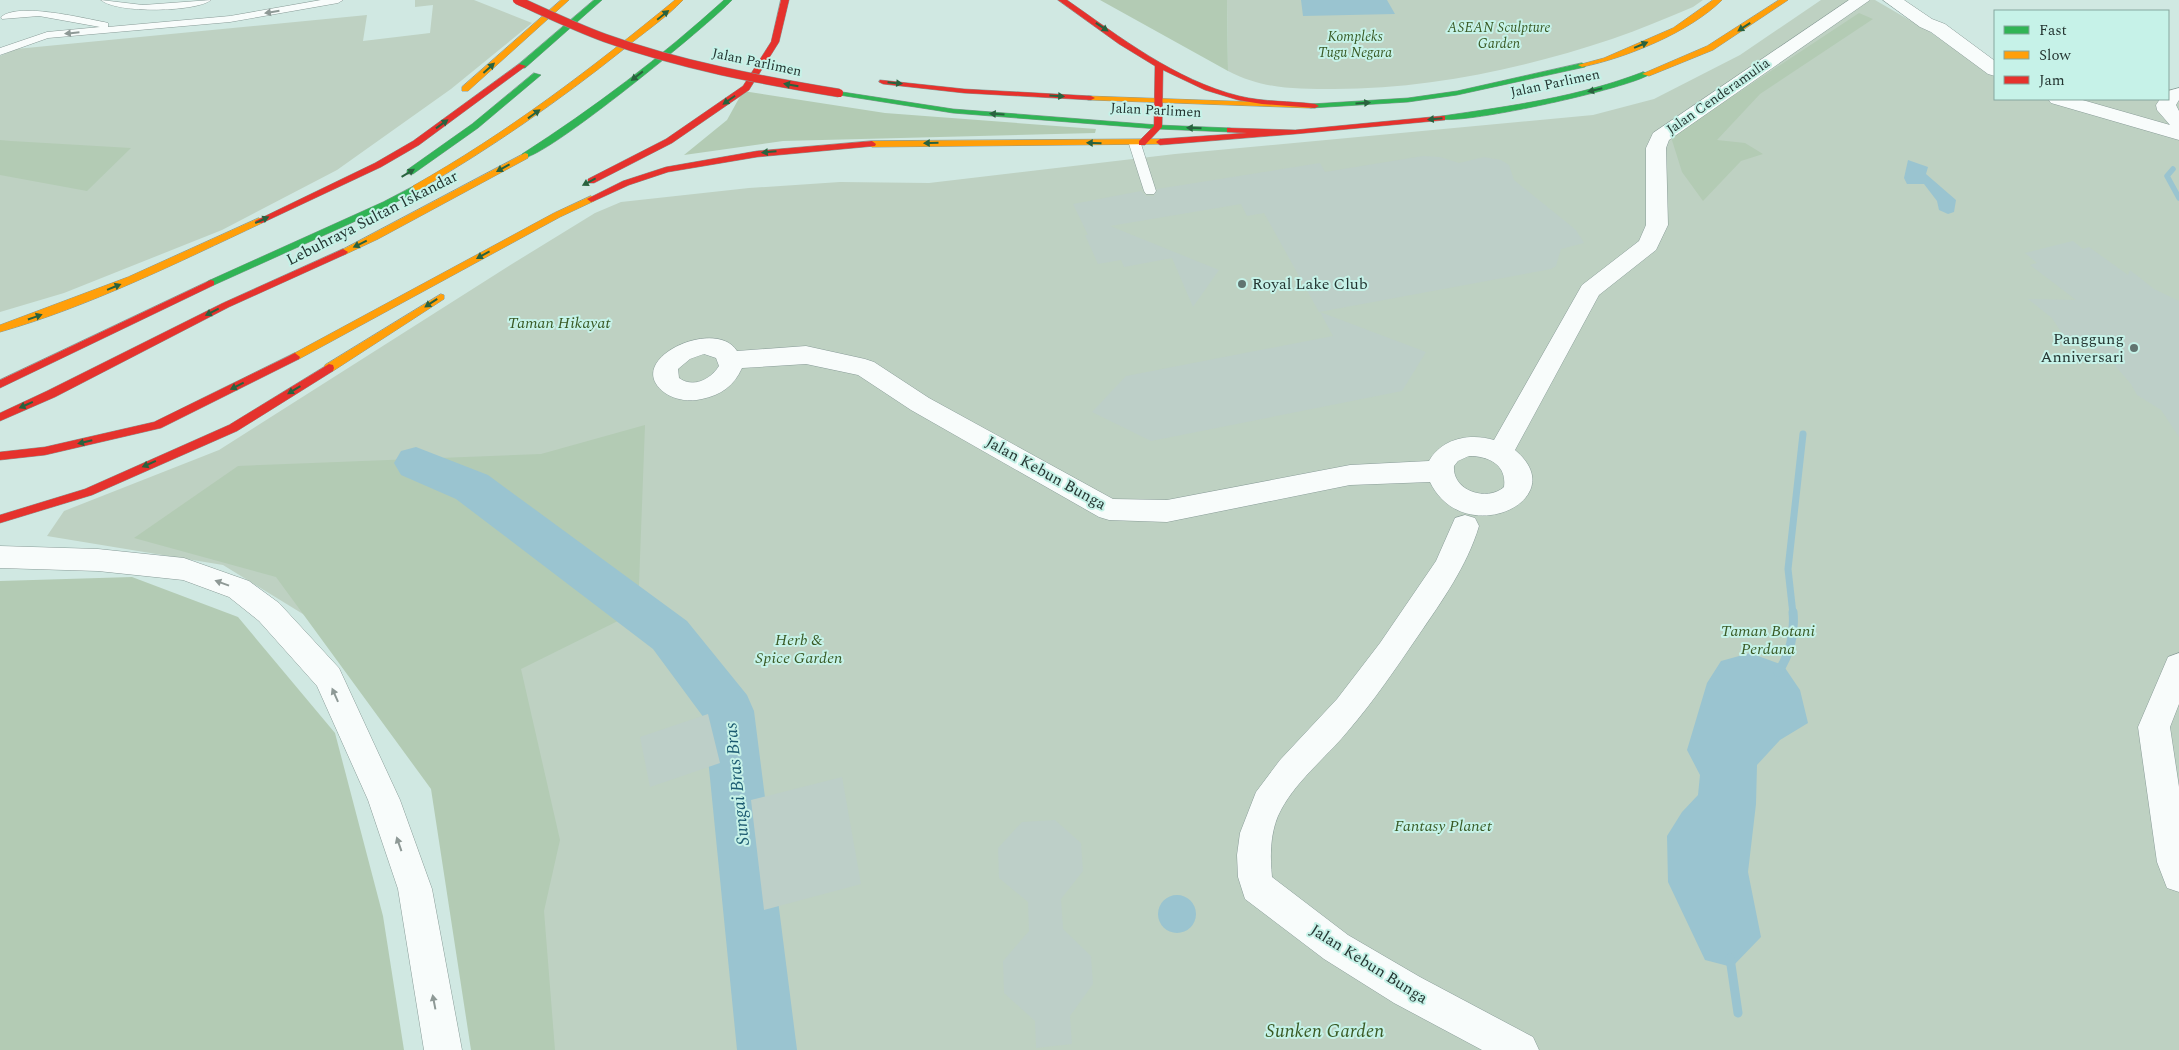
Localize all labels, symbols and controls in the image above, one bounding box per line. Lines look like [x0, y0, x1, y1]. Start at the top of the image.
one-way arrow [264, 9, 280, 17]
one-way arrow [656, 9, 669, 20]
legend [1994, 10, 2169, 100]
park label: ASEAN Sculpture Garden [1447, 17, 1550, 54]
text: Fast [2039, 19, 2067, 42]
one-way arrow [1095, 22, 1109, 32]
one-way arrow [1737, 22, 1750, 31]
park label: Kompleks Tugu Negara [1318, 26, 1392, 63]
one-way arrow [63, 29, 79, 37]
one-way arrow [1634, 40, 1648, 48]
street label: Jalan Parlimen [710, 42, 804, 82]
text: Slow [2039, 44, 2071, 67]
street label: Jalan Cenderamulia [1662, 52, 1774, 140]
one-way arrow [483, 62, 495, 74]
street label: Jalan Parlimen [1508, 63, 1602, 103]
text: Jam [2039, 69, 2065, 92]
one-way arrow [631, 71, 644, 82]
one-way arrow [887, 79, 903, 87]
one-way arrow [784, 81, 799, 89]
one-way arrow [1588, 86, 1603, 94]
one-way arrow [1049, 93, 1065, 101]
one-way arrow [722, 95, 736, 105]
street label: Jalan Parlimen [1110, 97, 1202, 123]
one-way arrow [1356, 99, 1372, 107]
one-way arrow [527, 109, 541, 119]
one-way arrow [989, 110, 1005, 118]
one-way arrow [1427, 115, 1443, 123]
one-way arrow [436, 119, 449, 129]
one-way arrow [1186, 124, 1202, 132]
one-way arrow [923, 139, 939, 147]
one-way arrow [1085, 139, 1101, 147]
one-way arrow [761, 149, 777, 157]
street label: Lebuhraya Sultan Iskandar [282, 164, 462, 272]
one-way arrow [496, 164, 511, 172]
one-way arrow [401, 168, 414, 177]
one-way arrow [582, 178, 596, 186]
one-way arrow [255, 215, 269, 223]
one-way arrow [353, 241, 367, 249]
one-way arrow [476, 251, 491, 259]
place label: Royal Lake Club [1252, 272, 1368, 296]
marker: Royal Lake Club [1236, 278, 1248, 290]
one-way arrow [107, 283, 122, 291]
one-way arrow [424, 298, 438, 308]
one-way arrow [205, 308, 220, 316]
park label: Taman Hikayat [508, 311, 611, 335]
one-way arrow [27, 313, 42, 320]
place label: Panggung Anniversari [2041, 327, 2124, 369]
marker: Panggung Anniversari [2128, 342, 2140, 354]
one-way arrow [229, 382, 244, 391]
one-way arrow [287, 386, 300, 395]
one-way arrow [19, 402, 33, 410]
street label: Jalan Kebun Bunga [981, 430, 1111, 516]
one-way arrow [77, 438, 92, 446]
one-way arrow [142, 460, 156, 468]
one-way arrow [214, 579, 229, 587]
park label: Taman Botani Perdana [1721, 619, 1816, 661]
park label: Herb & Spice Garden [756, 628, 843, 670]
one-way arrow [331, 688, 339, 702]
water label: Sungai Bras Bras [717, 721, 757, 847]
park label: Fantasy Planet [1394, 814, 1493, 838]
one-way arrow [395, 836, 403, 851]
street label: Jalan Kebun Bunga [1306, 918, 1433, 1010]
one-way arrow [429, 994, 437, 1010]
park label: Sunken Garden [1266, 1017, 1384, 1046]

